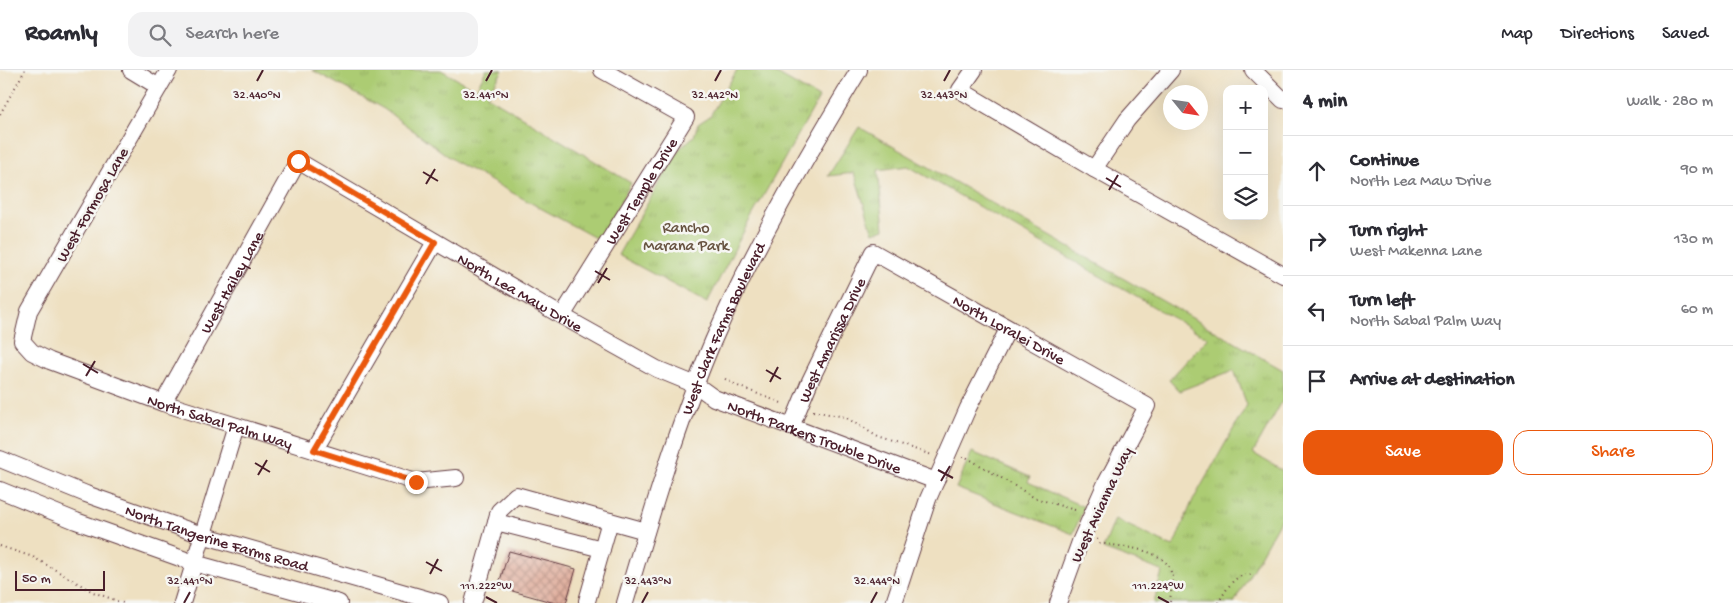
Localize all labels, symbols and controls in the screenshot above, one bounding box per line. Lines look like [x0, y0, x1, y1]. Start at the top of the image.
search box [128, 12, 478, 57]
text: Roamly [25, 20, 98, 49]
icon: search [146, 21, 174, 49]
text: Search here [186, 23, 279, 46]
text: Map [1501, 24, 1533, 45]
text: Directions [1561, 24, 1634, 45]
text: Saved [1662, 24, 1708, 45]
north arrow [1163, 85, 1208, 130]
map controls [1223, 85, 1268, 220]
button: + [1223, 85, 1268, 130]
text: 32.440°N [232, 89, 281, 103]
text: 32.441°N [462, 89, 509, 103]
text: 32.442°N [691, 89, 738, 103]
text: 32.443°N [920, 89, 968, 103]
text: 4 min [1303, 90, 1347, 115]
text: Walk · 280 m [1626, 93, 1713, 112]
button: − [1223, 130, 1268, 175]
street label: West Temple Drive [603, 135, 684, 249]
street label: West Formosa Lane [54, 144, 135, 266]
route start [287, 150, 310, 173]
text: Continue [1350, 150, 1419, 173]
icon: ahead [1303, 157, 1331, 185]
text: 90 m [1681, 161, 1713, 180]
text: North Lea Maw Drive [1350, 173, 1491, 192]
button: layers [1223, 175, 1268, 220]
park label: Rancho Marana Park [643, 220, 731, 257]
text: Turn right [1350, 220, 1426, 243]
icon: right [1303, 227, 1331, 255]
street label: West Hailey Lane [198, 228, 270, 338]
text: 130 m [1674, 231, 1713, 250]
street label: West Clark Farms Boulevard [679, 239, 772, 418]
text: West Makenna Lane [1350, 243, 1482, 262]
street label: North Lea Maw Drive [453, 251, 585, 339]
street label: West Amarissa Drive [796, 275, 872, 406]
text: Turn left [1350, 290, 1414, 313]
street label: North Loralei Drive [948, 293, 1068, 371]
icon: left [1303, 297, 1331, 325]
text: 60 m [1681, 301, 1713, 320]
text: North Sabal Palm Way [1350, 313, 1501, 332]
icon: arrive [1303, 367, 1331, 395]
text: Arrive at destination [1350, 369, 1514, 392]
street label: North Sabal Palm Way [144, 392, 294, 456]
street label: North Parkers Trouble Drive [724, 398, 904, 480]
button: Save [1303, 430, 1503, 475]
button: Share [1513, 430, 1713, 475]
street label: West Avianna Way [1068, 445, 1138, 566]
route end [405, 471, 428, 494]
street label: North Tangerine Farms Road [122, 503, 312, 578]
scale bar [15, 568, 105, 591]
text: 50 m [22, 571, 51, 588]
text: 32.441°N [166, 575, 213, 589]
text: 32.443°N [624, 575, 672, 589]
text: 32.444°N [853, 575, 900, 589]
text: 111.222°W [459, 580, 512, 594]
text: 111.224°W [1131, 580, 1184, 594]

